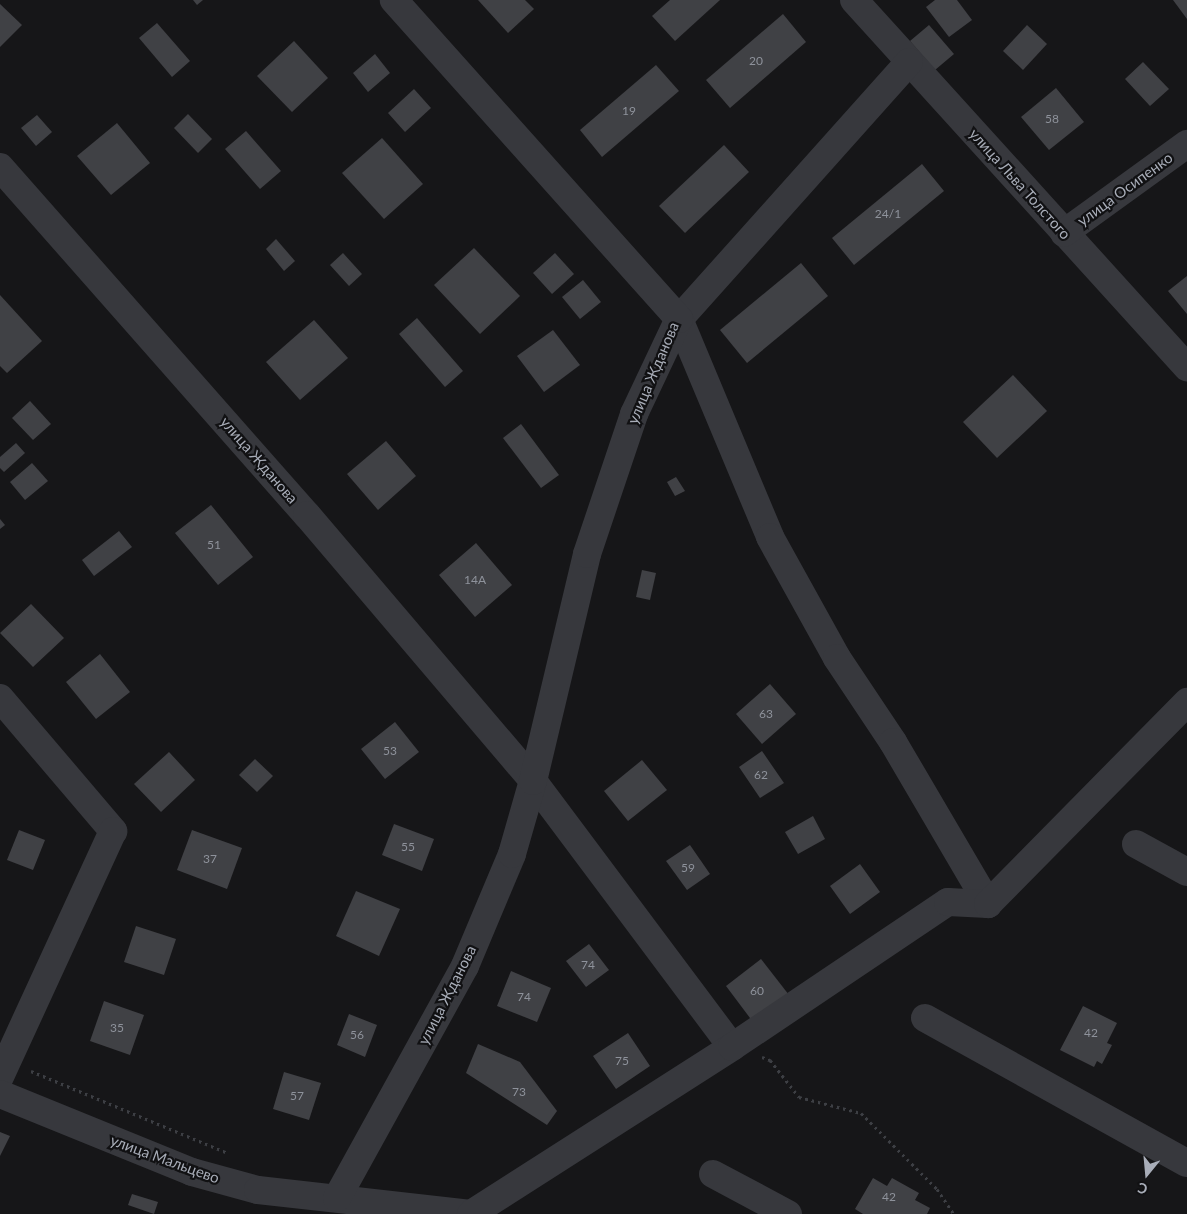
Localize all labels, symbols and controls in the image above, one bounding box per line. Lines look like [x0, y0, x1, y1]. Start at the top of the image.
house number: 20 [749, 54, 763, 68]
house number: 19 [622, 104, 636, 118]
house number: 58 [1045, 112, 1059, 126]
street label: улица Льва Толстого [966, 125, 1074, 243]
street label: улица Осипенко [1074, 148, 1176, 230]
house number: 24/1 [875, 207, 901, 221]
street label: улица Жданова [623, 319, 683, 427]
street label: улица Жданова [216, 413, 302, 507]
house number: 51 [207, 538, 221, 552]
house number: 14А [464, 573, 486, 587]
house number: 63 [759, 707, 773, 721]
house number: 53 [383, 744, 397, 758]
house number: 62 [754, 768, 768, 782]
house number: 55 [401, 840, 415, 854]
house number: 37 [203, 852, 217, 866]
house number: 59 [681, 861, 695, 875]
street label: улица Жданова [414, 942, 480, 1048]
house number: 74 [581, 958, 595, 972]
house number: 60 [750, 984, 764, 998]
house number: 74 [517, 990, 531, 1004]
house number: 35 [110, 1021, 124, 1035]
house number: 42 [1084, 1026, 1098, 1040]
house number: 56 [350, 1028, 364, 1042]
house number: 75 [615, 1054, 629, 1068]
house number: 73 [512, 1085, 526, 1099]
house number: 57 [290, 1089, 304, 1103]
street label: улица Мальцево [108, 1131, 222, 1187]
north arrow [1122, 1149, 1172, 1199]
text: С [1136, 1179, 1149, 1198]
house number: 42 [882, 1190, 896, 1204]

